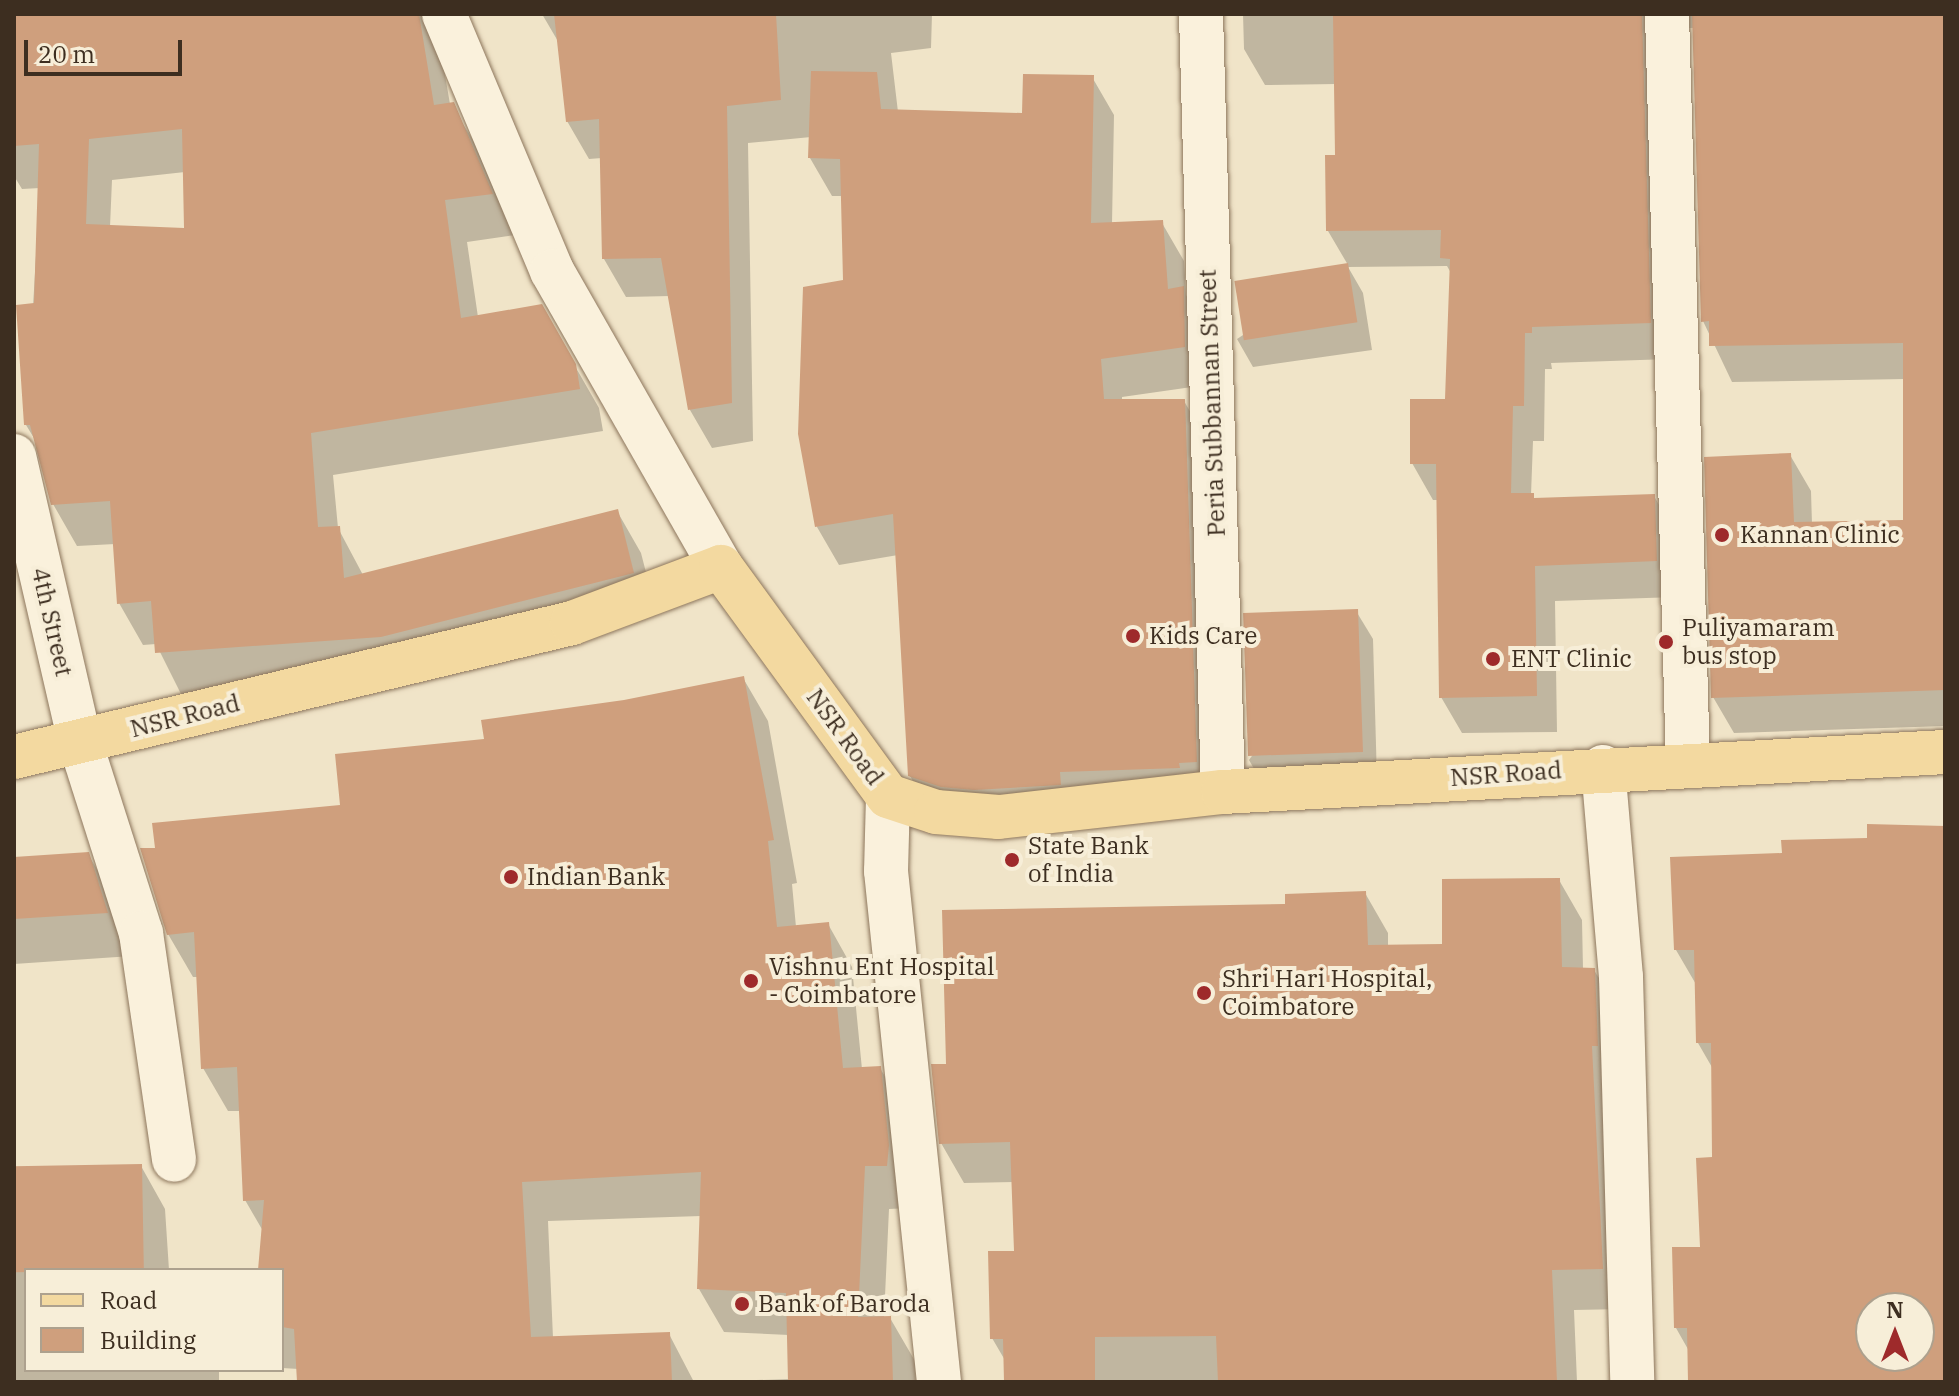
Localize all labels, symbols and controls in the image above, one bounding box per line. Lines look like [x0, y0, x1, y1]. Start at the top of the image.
scale bar [28, 24, 186, 74]
text: 20 m [38, 38, 95, 70]
street label: Peria Subbannan Street [1193, 269, 1231, 537]
place label: Kannan Clinic [1740, 521, 1900, 549]
marker: Kannan Clinic [1711, 524, 1733, 546]
street label: 4th Street [26, 565, 78, 679]
place label: Puliyamaram bus stop [1682, 614, 1835, 670]
place label: Kids Care [1149, 622, 1257, 650]
marker: Kids Care [1124, 627, 1142, 645]
marker: Puliyamaram bus stop [1657, 633, 1675, 651]
place label: ENT Clinic [1511, 645, 1632, 673]
marker: ENT Clinic [1482, 648, 1504, 670]
street label: NSR Road [801, 683, 889, 791]
street label: NSR Road [127, 689, 243, 743]
street label: NSR Road [1449, 756, 1563, 792]
place label: State Bank of India [1028, 832, 1149, 888]
marker: State Bank of India [1003, 851, 1021, 869]
place label: Indian Bank [527, 863, 665, 891]
marker: Indian Bank [502, 868, 520, 886]
place label: Vishnu Ent Hospital - Coimbatore [769, 953, 994, 1009]
place label: Shri Hari Hospital, Coimbatore [1222, 965, 1432, 1021]
marker: Vishnu Ent Hospital - Coimbatore [740, 970, 762, 992]
marker: Shri Hari Hospital, Coimbatore [1193, 982, 1215, 1004]
legend [24, 1268, 284, 1372]
text: Road [100, 1284, 157, 1316]
place label: Bank of Baroda [758, 1290, 931, 1318]
north arrow [1855, 1292, 1935, 1372]
marker: Bank of Baroda [733, 1295, 751, 1313]
text: N [1886, 1295, 1904, 1324]
text: Building [100, 1324, 196, 1356]

